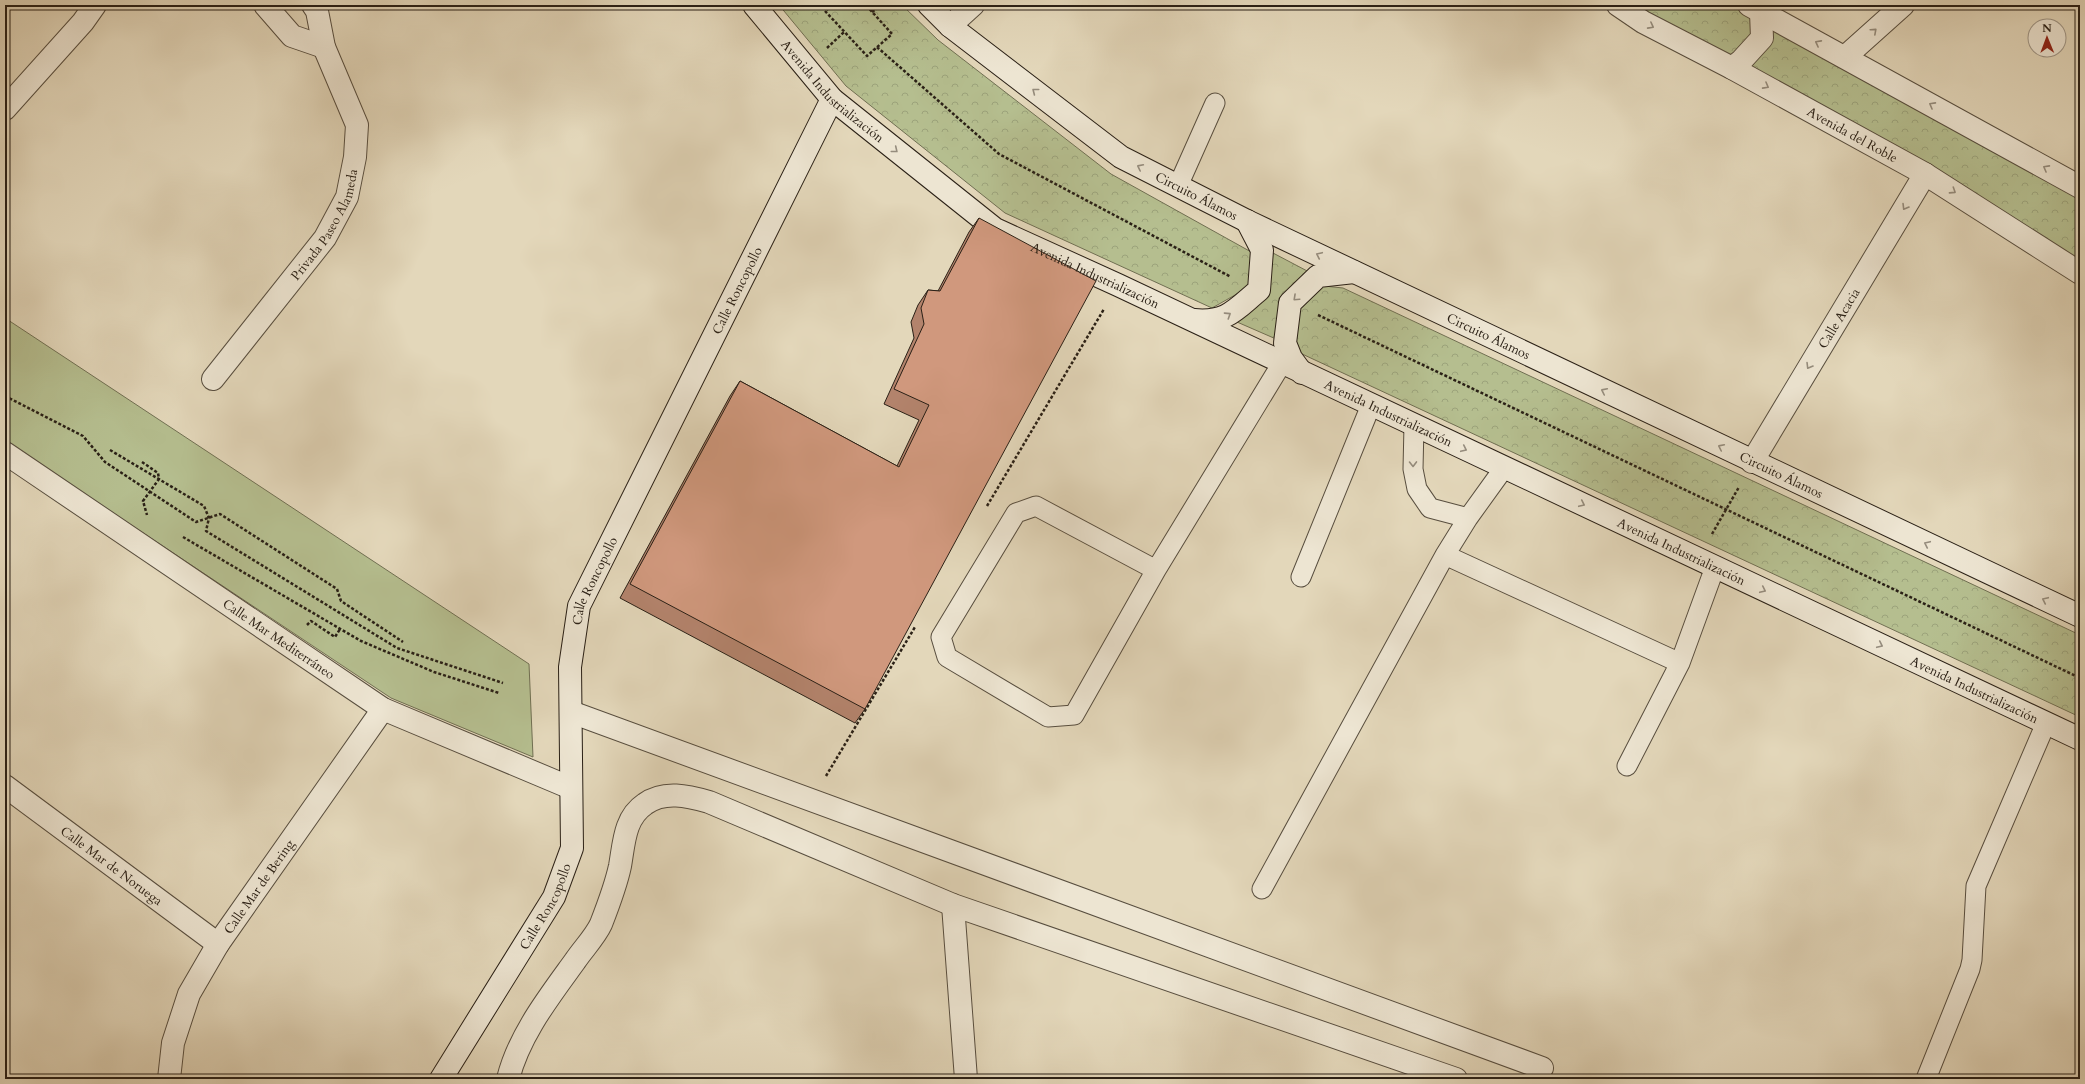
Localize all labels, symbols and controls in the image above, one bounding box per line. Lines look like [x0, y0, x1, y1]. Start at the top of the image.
north arrow [2027, 18, 2067, 58]
one-way arrow [1647, 21, 1655, 28]
text: N [2042, 21, 2052, 36]
one-way arrow [1869, 28, 1877, 36]
street label: Avenida Industrialización [776, 36, 888, 148]
one-way arrow [1815, 40, 1822, 47]
one-way arrow [1762, 82, 1769, 89]
one-way arrow [1032, 88, 1039, 95]
street label: Avenida del Roble [1804, 103, 1901, 167]
one-way arrow [1929, 103, 1936, 110]
one-way arrow [891, 145, 898, 152]
one-way arrow [1136, 164, 1144, 172]
one-way arrow [2043, 166, 2050, 173]
street label: Privada Paseo Alameda [287, 167, 362, 284]
street label: Circuito Álamos [1152, 168, 1241, 225]
one-way arrow [1949, 187, 1956, 194]
one-way arrow [1903, 203, 1910, 210]
street label: Avenida Industrialización [1028, 239, 1163, 314]
street label: Calle Roncopollo [708, 244, 767, 337]
one-way arrow [1316, 252, 1323, 260]
street label: Calle Acacia [1814, 285, 1865, 352]
one-way arrow [1293, 293, 1301, 301]
street label: Circuito Álamos [1444, 309, 1533, 364]
one-way arrow [1223, 312, 1230, 319]
one-way arrow [1807, 362, 1814, 369]
street label: Avenida Industrialización [1321, 376, 1456, 452]
one-way arrow [1600, 388, 1608, 396]
one-way arrow [1460, 444, 1467, 452]
one-way arrow [1718, 444, 1725, 452]
street label: Circuito Álamos [1736, 448, 1826, 503]
one-way arrow [1409, 461, 1417, 467]
one-way arrow [1577, 499, 1585, 507]
street label: Avenida Industrialización [1614, 514, 1749, 590]
street label: Calle Roncopollo [568, 534, 622, 626]
one-way arrow [1924, 541, 1931, 549]
one-way arrow [1758, 585, 1766, 593]
street label: Calle Mar Mediterráneo [219, 595, 338, 684]
one-way arrow [2041, 597, 2049, 605]
one-way arrow [1876, 640, 1884, 648]
street label: Avenida Industrialización [1907, 652, 2042, 728]
street label: Calle Mar de Noruega [57, 822, 166, 910]
street label: Calle Mar de Bering [220, 835, 299, 938]
street label: Calle Roncopollo [516, 861, 576, 953]

